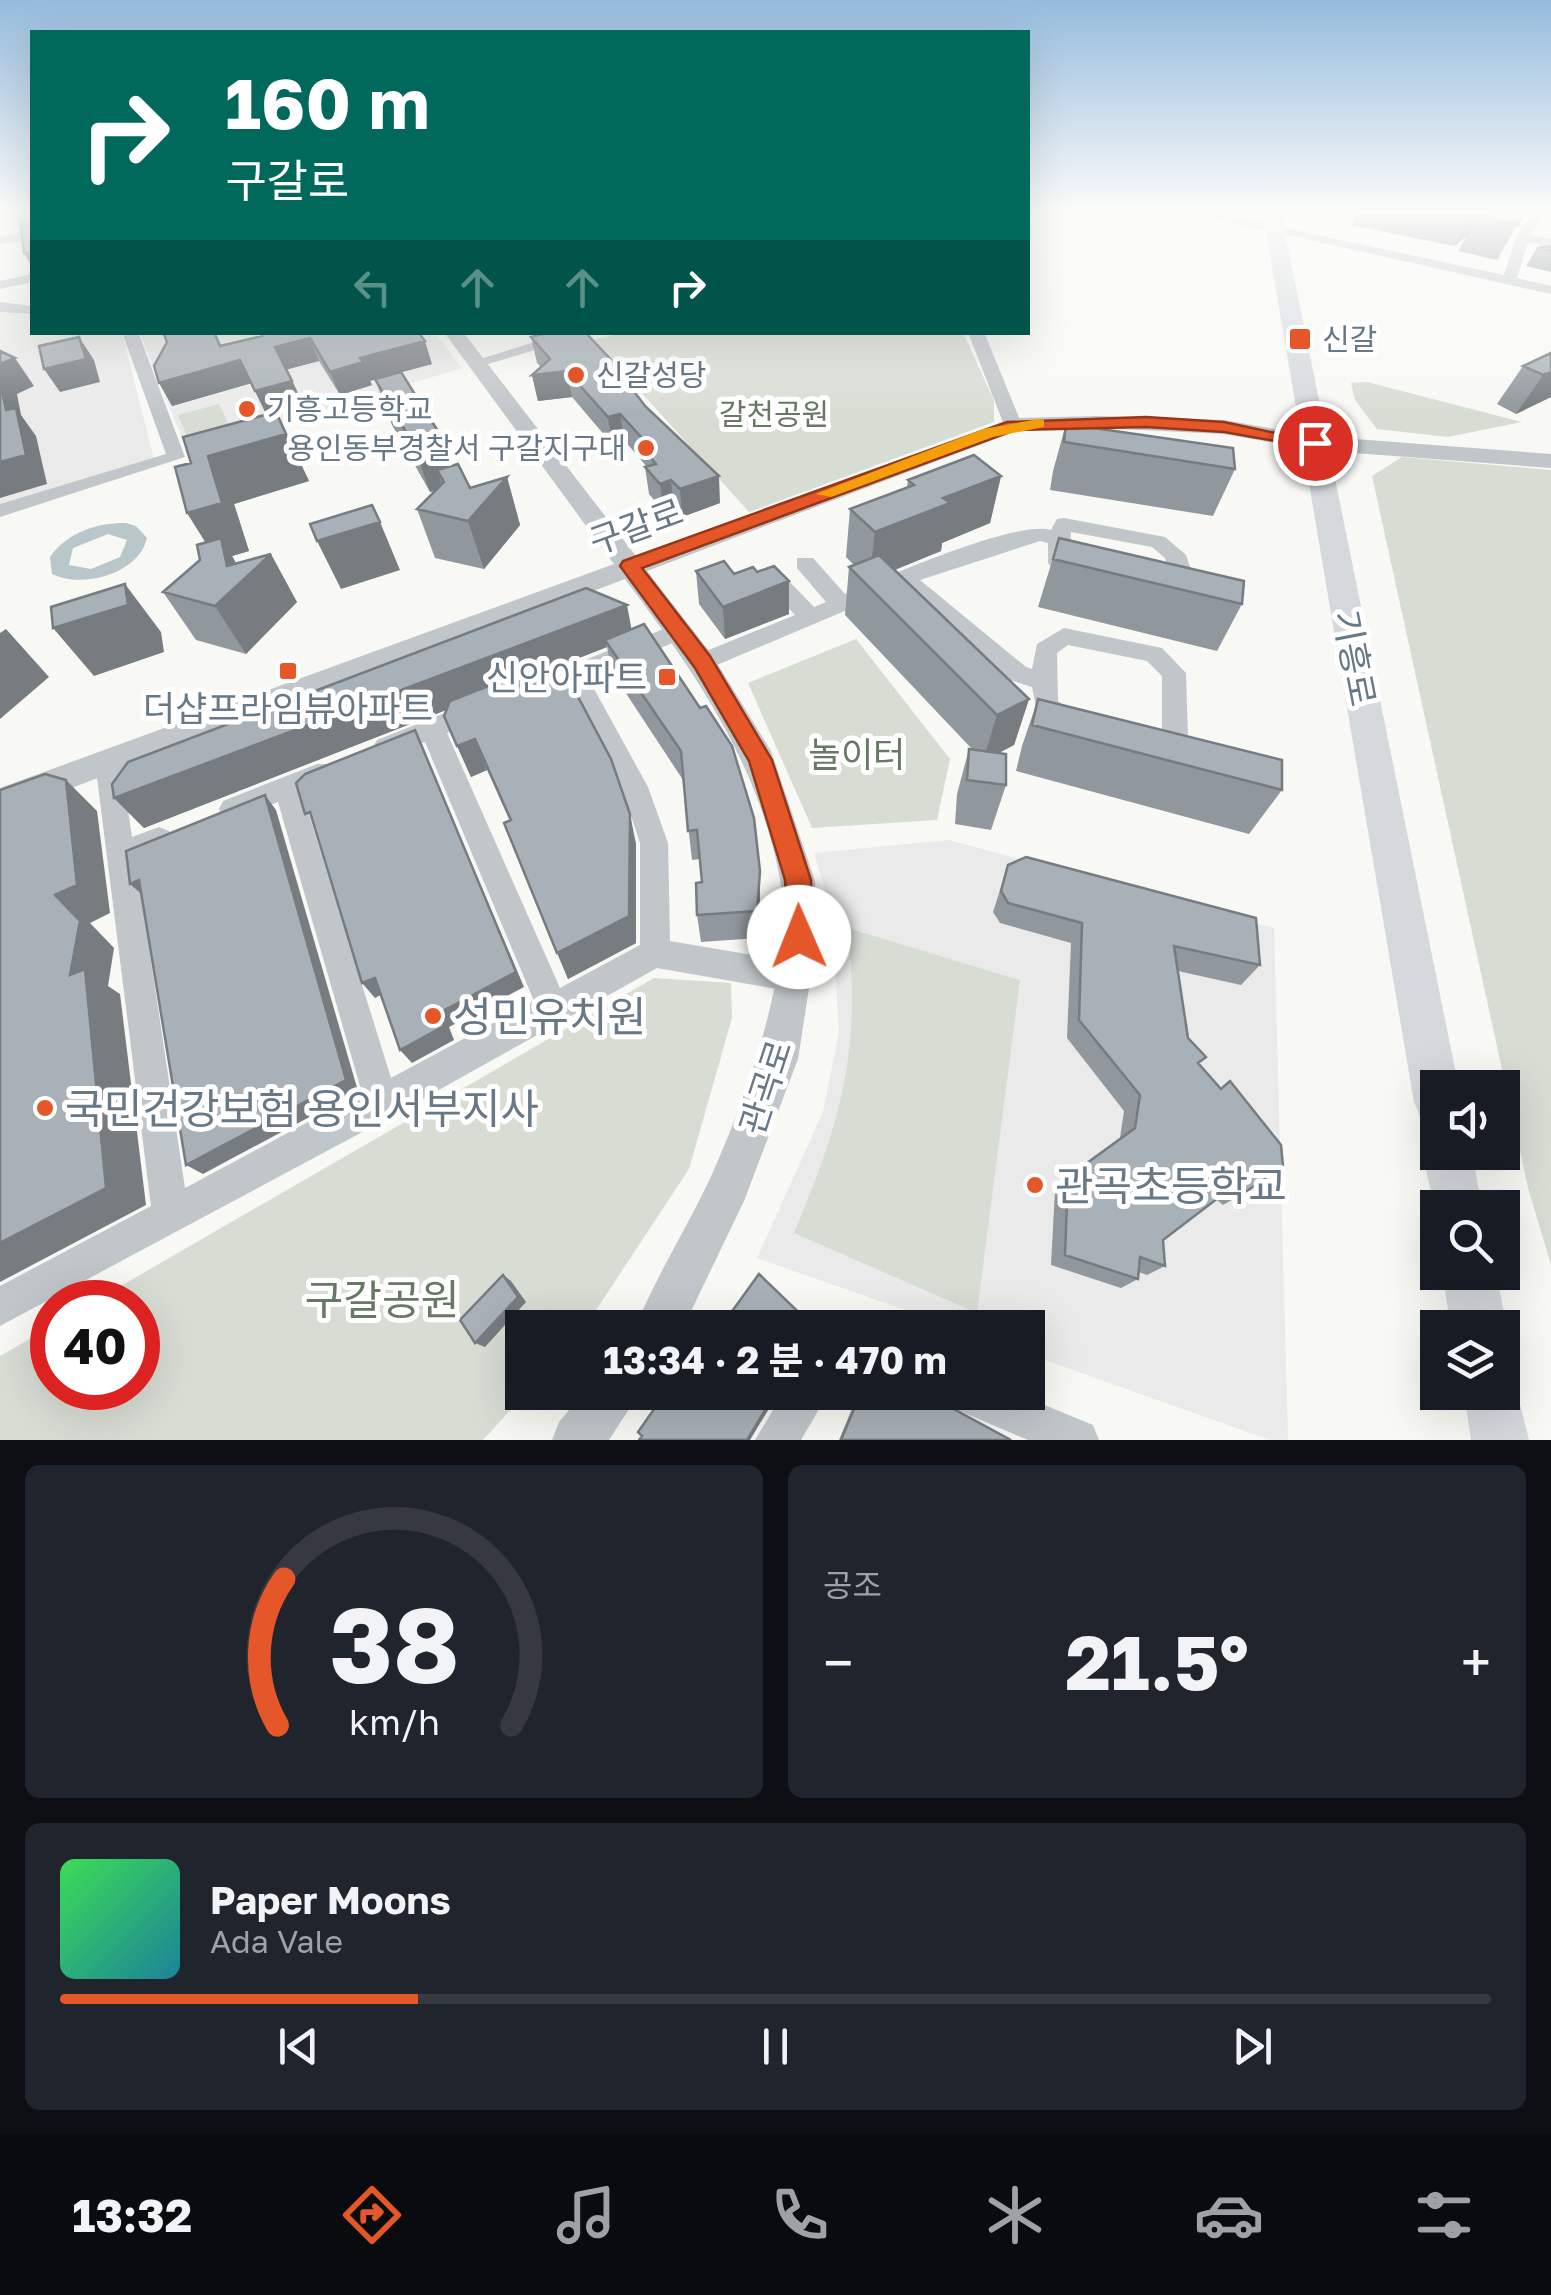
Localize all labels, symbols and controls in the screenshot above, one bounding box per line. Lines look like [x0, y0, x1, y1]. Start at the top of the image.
text: 160 m [225, 60, 430, 144]
icon: right [60, 70, 190, 200]
text: 구갈로 [225, 153, 349, 207]
icon: left [345, 260, 400, 315]
icon: ahead [450, 260, 505, 315]
icon: ahead [555, 260, 610, 315]
icon: right [660, 260, 715, 315]
place label: 신갈 [1322, 321, 1377, 357]
marker: 신갈 [1287, 326, 1313, 352]
place label: 신갈성당 [596, 357, 706, 393]
marker: 신갈성당 [565, 364, 587, 386]
place label: 기흥고등학교 [267, 391, 433, 427]
park label: 갈천공원 [719, 396, 829, 432]
marker: 기흥고등학교 [236, 398, 258, 420]
pin [1273, 401, 1358, 486]
icon: arrive [1288, 416, 1343, 471]
place label: 용인동부경찰서 구갈지구대 [287, 430, 626, 466]
marker: 용인동부경찰서 구갈지구대 [635, 437, 657, 459]
street label: 구갈로 [583, 490, 689, 562]
street label: 기흥로 [1325, 607, 1385, 709]
place label: 신안아파트 [486, 656, 647, 698]
marker: 더샵프라임뷰아파트 [277, 660, 299, 682]
marker: 신안아파트 [656, 666, 678, 688]
place label: 더샵프라임뷰아파트 [143, 687, 433, 729]
park label: 놀이터 [809, 733, 905, 775]
position arrow [747, 885, 851, 989]
place label: 성민유치원 [453, 991, 646, 1041]
marker: 성민유치원 [422, 1005, 444, 1027]
street label: 관곡로 [730, 1035, 800, 1139]
map controls [1420, 1070, 1520, 1410]
button: sound [1420, 1070, 1520, 1170]
place label: 국민건강보험 용인서부지사 [65, 1083, 539, 1133]
marker: 국민건강보험 용인서부지사 [34, 1097, 56, 1119]
place label: 관곡초등학교 [1055, 1160, 1287, 1210]
marker: 관곡초등학교 [1024, 1174, 1046, 1196]
button: search [1420, 1190, 1520, 1290]
park label: 구갈공원 [305, 1274, 459, 1324]
speed limit sign: 40 [30, 1280, 160, 1410]
button: layers [1420, 1310, 1520, 1410]
text: 13:34 · 2 분 · 470 m [603, 1337, 947, 1382]
text: 공조 [823, 1566, 882, 1604]
text: 38 [329, 1581, 459, 1706]
text: 21.5° [1065, 1616, 1249, 1707]
text: − [823, 1629, 853, 1695]
text: + [1461, 1629, 1491, 1695]
text: km/h [349, 1700, 439, 1743]
text: Paper Moons [210, 1877, 451, 1922]
text: Ada Vale [210, 1922, 343, 1960]
icon: previous [271, 2019, 326, 2074]
icon: pause [748, 2019, 803, 2074]
icon: next [1225, 2019, 1280, 2074]
icon: directions [337, 2180, 407, 2250]
icon: music [551, 2180, 621, 2250]
icon: phone [765, 2180, 835, 2250]
icon: climate [980, 2180, 1050, 2250]
icon: car [1194, 2180, 1264, 2250]
icon: filters [1409, 2180, 1479, 2250]
text: 13:32 [72, 2188, 192, 2242]

